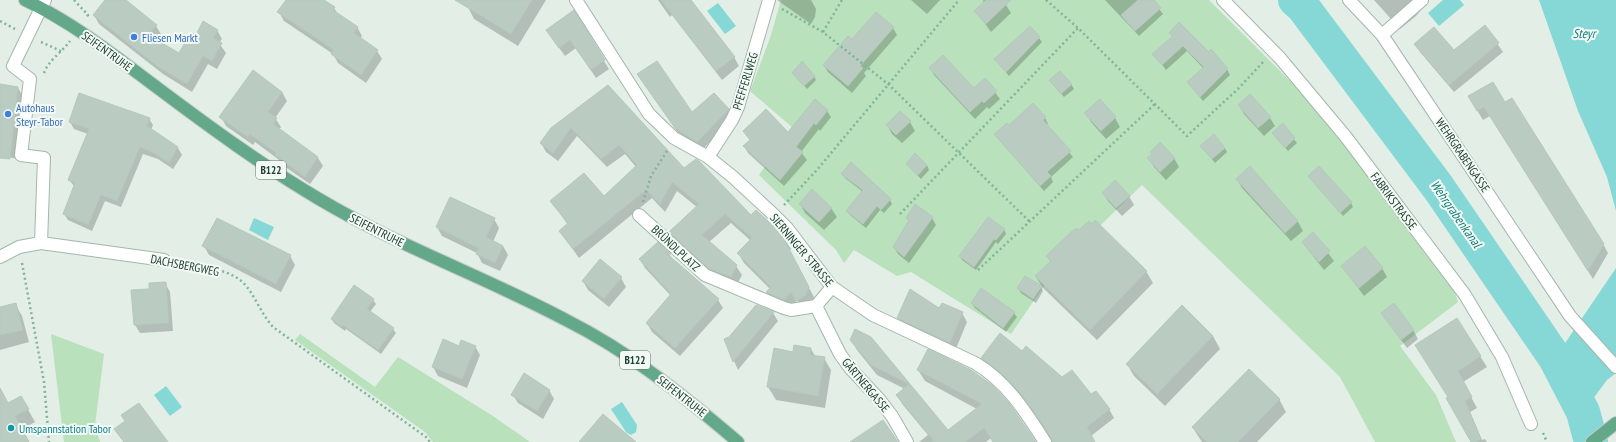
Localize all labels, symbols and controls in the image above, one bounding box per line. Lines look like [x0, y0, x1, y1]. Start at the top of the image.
water label: Steyr [1573, 25, 1598, 42]
street label: SEIFENTRUHE [79, 28, 135, 74]
place label: Fliesen Markt [142, 30, 199, 45]
marker: Fliesen Markt [129, 32, 139, 42]
street label: PFEFFERLWEG [729, 50, 761, 112]
place label: Autohaus Steyr-Tabor [16, 100, 64, 129]
marker: Autohaus Steyr-Tabor [3, 109, 13, 119]
street label: WEHRGRABENGASSE [1433, 115, 1493, 195]
road number: B122 [256, 161, 286, 179]
street label: FABRIKSTRASSE [1368, 169, 1420, 233]
water label: Wehrgrabenkanal [1427, 177, 1487, 253]
street label: SEIFENTRUHE [347, 210, 407, 250]
street label: SIERNINGER STRASSE [767, 210, 837, 290]
street label: BRÜNDLPLATZ [649, 222, 703, 274]
street label: DACHSBERGWEG [149, 251, 221, 279]
road number: B122 [620, 351, 650, 369]
street label: GÄRTNERGASSE [839, 355, 893, 415]
street label: SEIFENTRUHE [654, 372, 710, 420]
place label: Umspannstation Tabor [19, 421, 112, 436]
marker: Umspannstation Tabor [6, 423, 16, 433]

